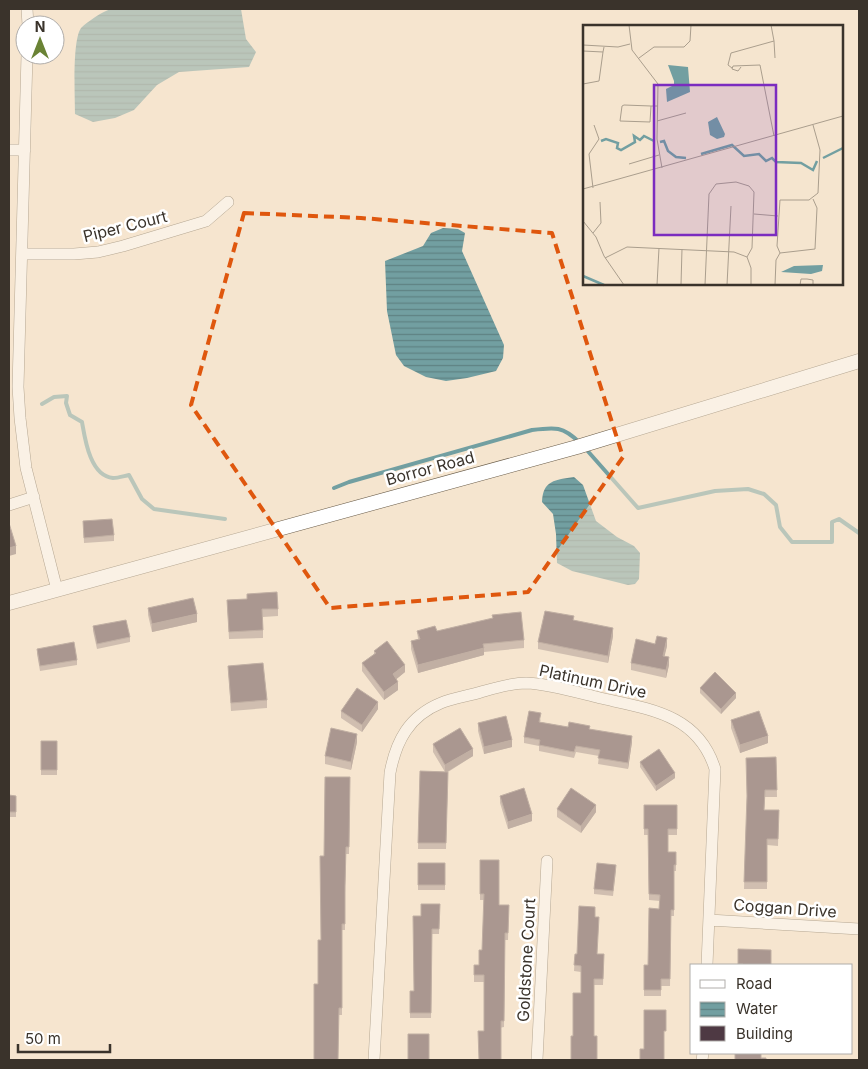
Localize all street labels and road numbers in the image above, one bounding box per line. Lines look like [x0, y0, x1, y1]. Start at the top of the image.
street label: Piper Court [81, 206, 169, 246]
street label: Borror Road [384, 447, 476, 489]
street label: Platinum Drive [537, 660, 649, 702]
street label: Coggan Drive [733, 894, 837, 922]
street label: Goldstone Court [513, 898, 539, 1022]

